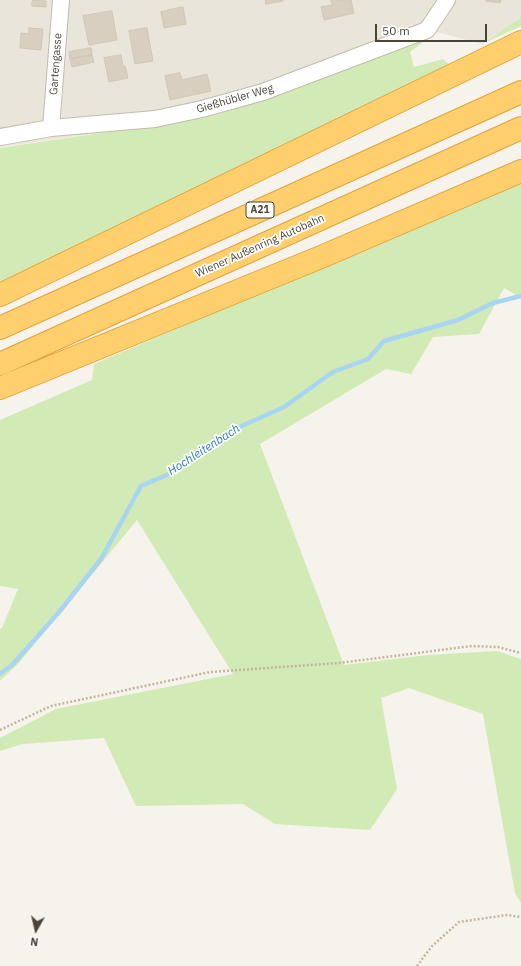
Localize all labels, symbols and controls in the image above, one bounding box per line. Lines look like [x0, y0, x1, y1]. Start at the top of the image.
scale bar [377, 16, 489, 42]
text: 50 m [382, 23, 410, 38]
street label: Gartengasse [47, 33, 65, 95]
street label: Gießhübler Weg [195, 82, 275, 116]
road number: A21 [246, 202, 274, 218]
street label: Wiener Außenring Autobahn [194, 212, 326, 280]
water label: Hochleitenbach [165, 421, 243, 479]
north arrow [16, 910, 56, 950]
text: N [29, 934, 39, 949]

